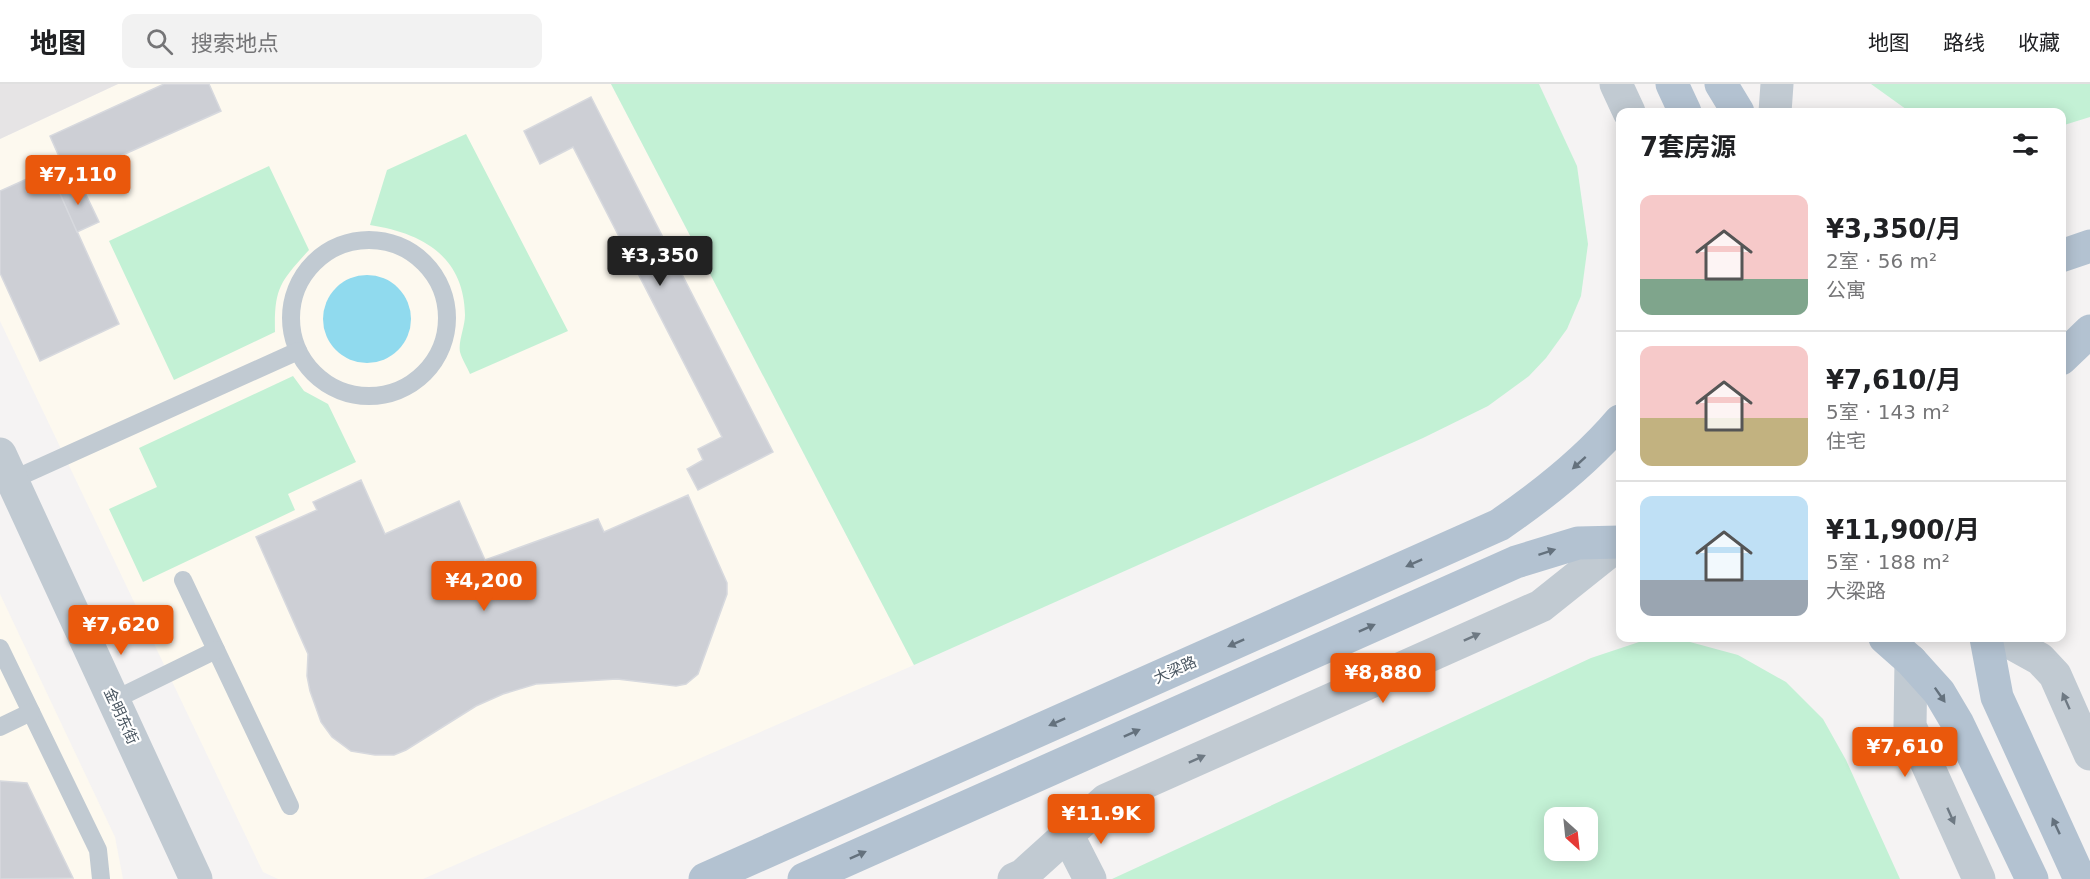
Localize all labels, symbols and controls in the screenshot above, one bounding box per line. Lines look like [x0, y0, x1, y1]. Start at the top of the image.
search box [122, 14, 542, 68]
icon: search [143, 25, 176, 58]
text: 地图 [30, 27, 86, 60]
text: 搜索地点 [191, 31, 279, 56]
text: 地图 [1868, 31, 1910, 55]
text: 路线 [1943, 31, 1985, 55]
text: 收藏 [2018, 31, 2060, 55]
icon: filters [2009, 128, 2042, 161]
text: 7套房源 [1640, 132, 1736, 162]
pin: ¥7,110 [29, 155, 127, 206]
text: ¥7,110 [39, 162, 117, 186]
text: ¥3,350/月 [1826, 214, 1962, 244]
icon: home [1688, 219, 1760, 291]
pin: ¥3,350 [611, 236, 709, 287]
text: ¥3,350 [621, 243, 699, 267]
text: 2室 · 56 m² [1826, 249, 1937, 273]
text: 公寓 [1826, 278, 1866, 302]
text: ¥7,610/月 [1826, 365, 1962, 395]
icon: home [1688, 370, 1760, 442]
text: 5室 · 143 m² [1826, 400, 1950, 424]
text: 住宅 [1826, 429, 1866, 453]
one-way arrow [1572, 456, 1587, 469]
text: ¥11,900/月 [1826, 515, 1980, 545]
icon: home [1688, 520, 1760, 592]
one-way arrow [1538, 547, 1556, 557]
text: 5室 · 188 m² [1826, 550, 1950, 574]
one-way arrow [1405, 559, 1422, 568]
pin: ¥4,200 [435, 561, 533, 612]
text: ¥4,200 [445, 568, 523, 592]
text: 大梁路 [1826, 579, 1886, 603]
pin: ¥7,620 [72, 605, 170, 656]
text: ¥7,620 [82, 612, 160, 636]
one-way arrow [1359, 624, 1376, 633]
one-way arrow [1463, 632, 1481, 642]
one-way arrow [1227, 638, 1244, 647]
street label: 大梁路 [1151, 653, 1199, 687]
pin: ¥8,880 [1334, 653, 1432, 704]
text: ¥8,880 [1344, 660, 1422, 684]
street label: 金明东街 [100, 685, 142, 747]
one-way arrow [1934, 687, 1945, 703]
one-way arrow [2061, 691, 2071, 709]
one-way arrow [1048, 717, 1066, 727]
pin: ¥7,610 [1856, 727, 1954, 778]
one-way arrow [1123, 728, 1141, 738]
text: ¥7,610 [1866, 734, 1944, 758]
one-way arrow [1189, 754, 1207, 764]
pin: ¥11.9K [1052, 794, 1150, 845]
text: ¥11.9K [1062, 801, 1140, 825]
north arrow [1544, 807, 1598, 861]
map controls [1544, 807, 1598, 861]
one-way arrow [1946, 807, 1956, 825]
one-way arrow [2051, 816, 2061, 834]
one-way arrow [849, 850, 867, 860]

